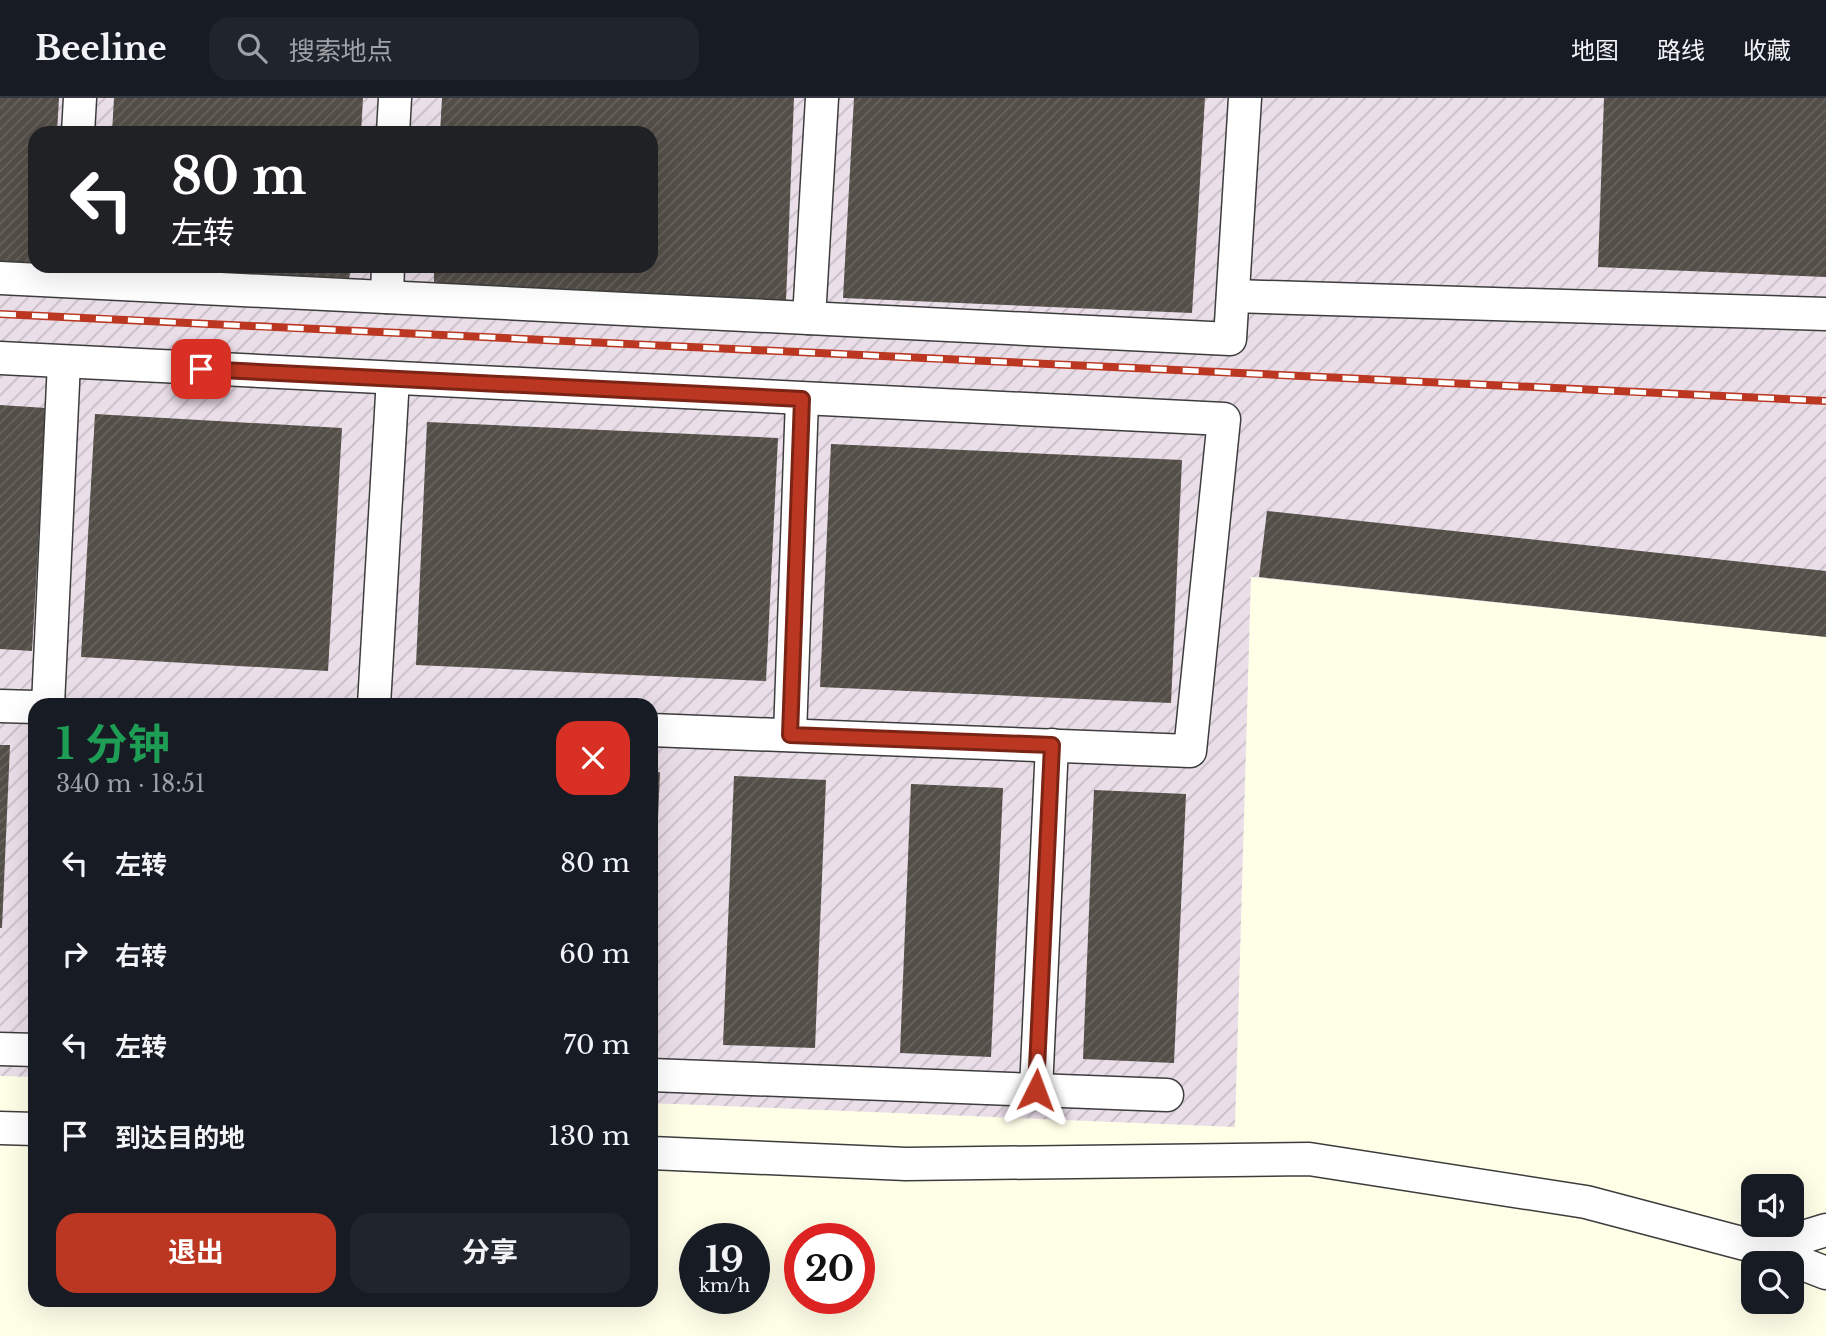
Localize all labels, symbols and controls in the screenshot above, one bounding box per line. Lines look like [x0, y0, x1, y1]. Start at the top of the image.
search box [209, 17, 699, 80]
text: Beeline [35, 28, 167, 69]
icon: search [233, 29, 271, 67]
text: 搜索地点 [289, 35, 393, 67]
text: 地图 [1571, 36, 1619, 65]
text: 路线 [1657, 36, 1705, 65]
text: 收藏 [1743, 36, 1791, 65]
text: 80 m [171, 146, 306, 207]
icon: left [56, 154, 147, 245]
text: 左转 [171, 213, 235, 253]
pin [171, 339, 231, 399]
icon: arrive [182, 350, 220, 388]
text: 1 分钟 [56, 718, 169, 770]
button: close [556, 721, 630, 795]
text: 340 m · 18:51 [56, 770, 205, 798]
icon: left [56, 844, 94, 882]
text: 80 m [560, 847, 630, 879]
text: 左转 [115, 849, 167, 881]
icon: right [56, 935, 94, 973]
text: 60 m [559, 938, 630, 970]
text: 右转 [115, 940, 167, 972]
icon: left [56, 1026, 94, 1064]
text: 70 m [563, 1029, 630, 1061]
text: 左转 [115, 1031, 167, 1063]
position arrow [999, 1053, 1073, 1127]
icon: arrive [56, 1117, 94, 1155]
text: 130 m [548, 1120, 630, 1152]
text: 到达目的地 [115, 1122, 245, 1154]
map controls [1741, 1174, 1804, 1314]
button: sound [1741, 1174, 1804, 1237]
button: 退出 [56, 1213, 336, 1293]
button: 分享 [350, 1213, 630, 1293]
speed limit sign: 20 [784, 1223, 875, 1314]
text: 19 [705, 1238, 744, 1281]
button: search [1741, 1251, 1804, 1314]
text: km/h [699, 1275, 750, 1297]

